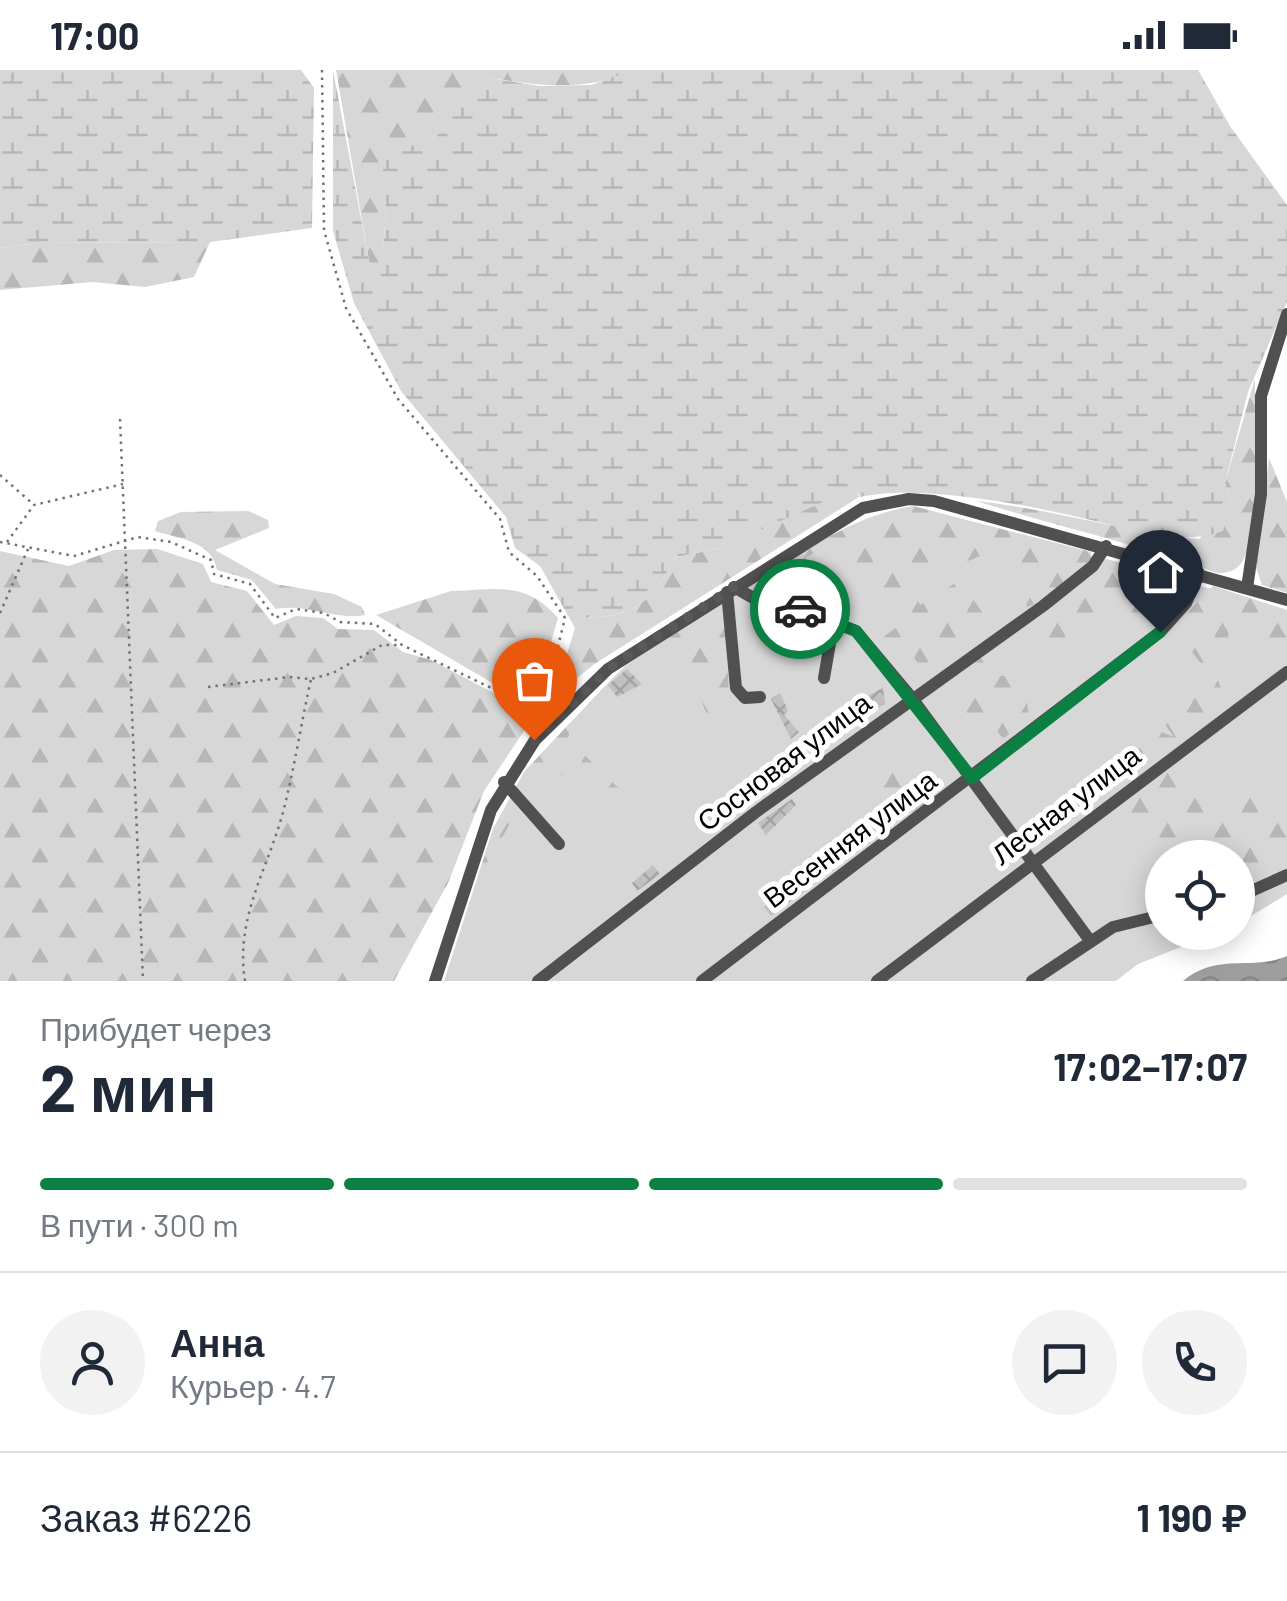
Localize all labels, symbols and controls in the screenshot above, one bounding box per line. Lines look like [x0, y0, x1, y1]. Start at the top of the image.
text: 17:00 [50, 12, 139, 58]
pin [1118, 530, 1203, 633]
icon: home [1133, 545, 1188, 600]
courier [750, 559, 850, 659]
icon: car [773, 582, 828, 637]
pin [492, 638, 577, 741]
icon: bag [507, 653, 562, 708]
street label: Сосновая улица [690, 685, 877, 838]
street label: Лесная улица [985, 737, 1147, 871]
street label: Весенняя улица [756, 762, 943, 914]
map controls [1145, 840, 1255, 950]
button: locate [1145, 840, 1255, 950]
text: Прибудет через [40, 1009, 272, 1047]
text: 17:02–17:07 [1053, 1043, 1247, 1089]
text: 2 мин [40, 1047, 217, 1125]
text: В пути · 300 m [40, 1205, 239, 1243]
button: person [40, 1310, 145, 1415]
button: chat [1012, 1310, 1117, 1415]
button: phone [1142, 1310, 1247, 1415]
text: Анна [170, 1319, 264, 1365]
text: Курьер · 4.7 [170, 1366, 336, 1404]
text: Заказ #6226 [40, 1494, 252, 1540]
text: 1 190 ₽ [1136, 1494, 1247, 1540]

